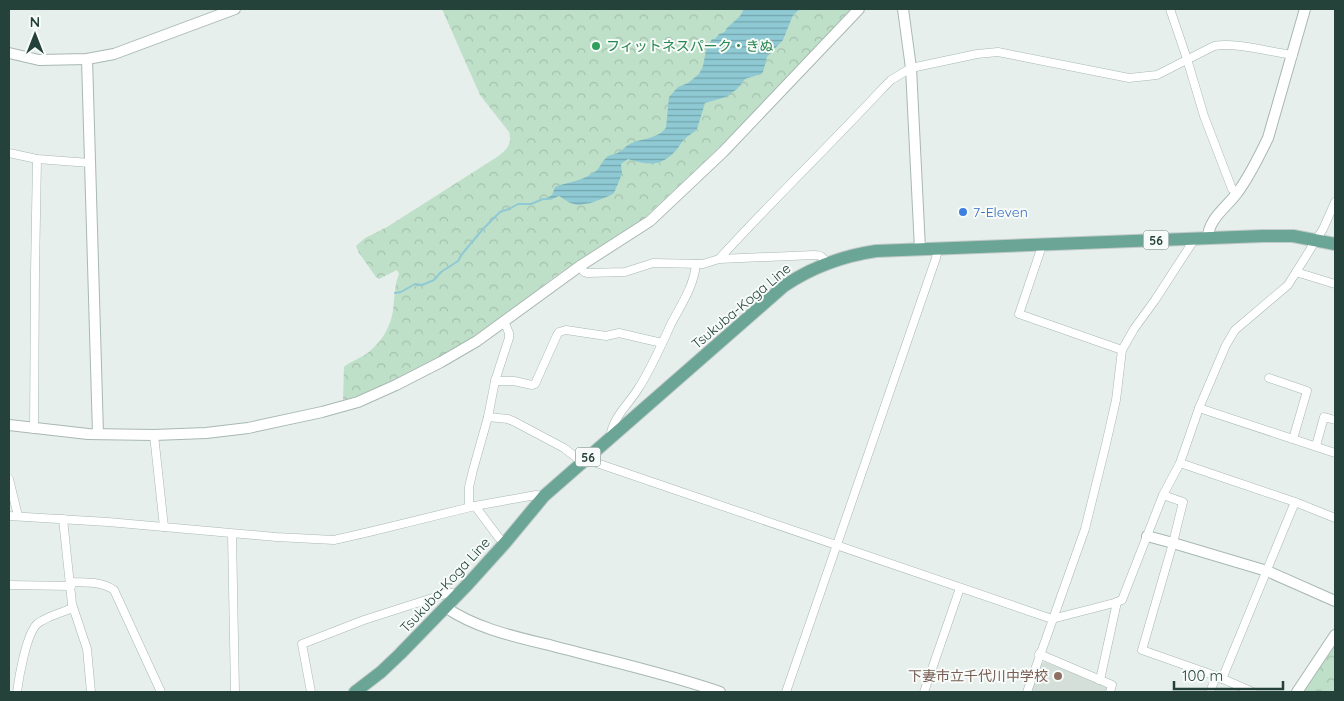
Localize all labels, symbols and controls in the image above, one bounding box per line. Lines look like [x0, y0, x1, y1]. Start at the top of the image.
north arrow [10, 10, 60, 60]
text: N [30, 13, 40, 31]
place label: フィットネスパーク・きぬ [606, 37, 773, 55]
marker: フィットネスパーク・きぬ [590, 40, 602, 52]
place label: 7-Eleven [973, 203, 1028, 221]
marker: 7-Eleven [957, 206, 969, 218]
road number: 56 [1144, 230, 1168, 250]
street label: Tsukuba-Koga Line [688, 259, 794, 353]
road number: 56 [576, 448, 600, 467]
street label: Tsukuba-Koga Line [396, 533, 494, 637]
scale bar [1174, 658, 1283, 690]
text: 100 m [1182, 666, 1223, 685]
place label: 下妻市立千代川中学校 [908, 667, 1048, 685]
marker: 下妻市立千代川中学校 [1052, 670, 1064, 682]

